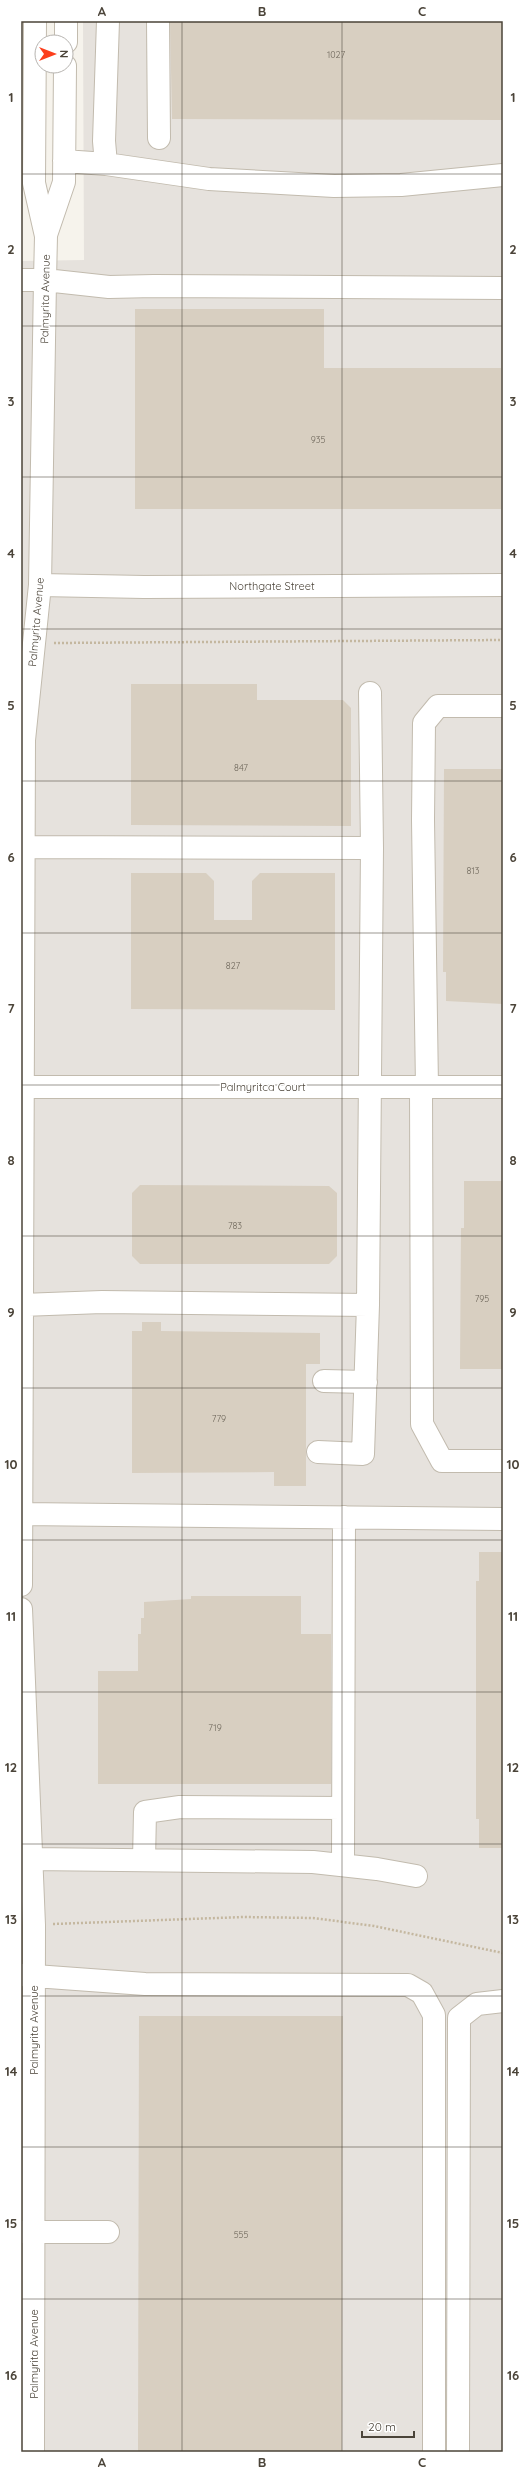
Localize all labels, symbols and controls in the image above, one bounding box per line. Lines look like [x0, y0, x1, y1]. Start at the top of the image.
text: A [98, 3, 107, 19]
text: B [258, 3, 266, 19]
text: C [418, 3, 426, 19]
north arrow [34, 34, 74, 74]
house number: 1027 [327, 49, 345, 60]
text: N [57, 50, 71, 58]
text: 1 [8, 89, 14, 105]
text: 1 [510, 89, 516, 105]
text: 2 [7, 241, 15, 257]
text: 2 [509, 241, 517, 257]
street label: Palmyrita Avenue [37, 254, 53, 344]
text: 3 [8, 393, 15, 409]
text: 3 [510, 393, 517, 409]
house number: 935 [311, 434, 325, 445]
text: 4 [7, 545, 15, 561]
text: 4 [509, 545, 517, 561]
street label: Palmyrita Avenue [25, 577, 47, 667]
street label: Northgate Street [229, 579, 315, 593]
text: 5 [7, 697, 15, 713]
text: 5 [509, 697, 517, 713]
house number: 847 [234, 762, 248, 773]
text: 6 [7, 849, 15, 865]
text: 6 [509, 849, 517, 865]
house number: 813 [467, 865, 480, 876]
house number: 827 [226, 960, 241, 971]
text: 7 [7, 1000, 15, 1016]
text: 7 [509, 1000, 517, 1016]
street label: Palmyritca Court [220, 1080, 306, 1094]
text: 8 [7, 1152, 15, 1168]
text: 8 [509, 1152, 517, 1168]
house number: 783 [228, 1220, 242, 1231]
house number: 795 [475, 1293, 489, 1304]
text: 9 [7, 1304, 15, 1320]
text: 9 [509, 1304, 517, 1320]
house number: 779 [212, 1413, 226, 1424]
text: 10 [4, 1456, 18, 1472]
text: 10 [506, 1456, 520, 1472]
text: 11 [6, 1608, 16, 1624]
text: 11 [508, 1608, 518, 1624]
house number: 719 [208, 1722, 222, 1733]
text: 12 [5, 1759, 17, 1775]
text: 12 [507, 1759, 519, 1775]
text: 13 [5, 1911, 17, 1927]
text: 13 [507, 1911, 519, 1927]
street label: Palmyrita Avenue [27, 1985, 41, 2075]
text: 14 [5, 2063, 18, 2079]
text: 14 [507, 2063, 520, 2079]
text: 15 [5, 2215, 17, 2231]
text: 15 [507, 2215, 519, 2231]
house number: 555 [234, 2229, 248, 2240]
street label: Palmyrita Avenue [27, 2309, 41, 2399]
text: 16 [5, 2367, 17, 2383]
text: 16 [507, 2367, 519, 2383]
scale bar [362, 2413, 414, 2439]
text: 20 m [368, 2419, 396, 2434]
text: A [98, 2454, 107, 2470]
text: B [258, 2454, 266, 2470]
text: C [418, 2454, 426, 2470]

